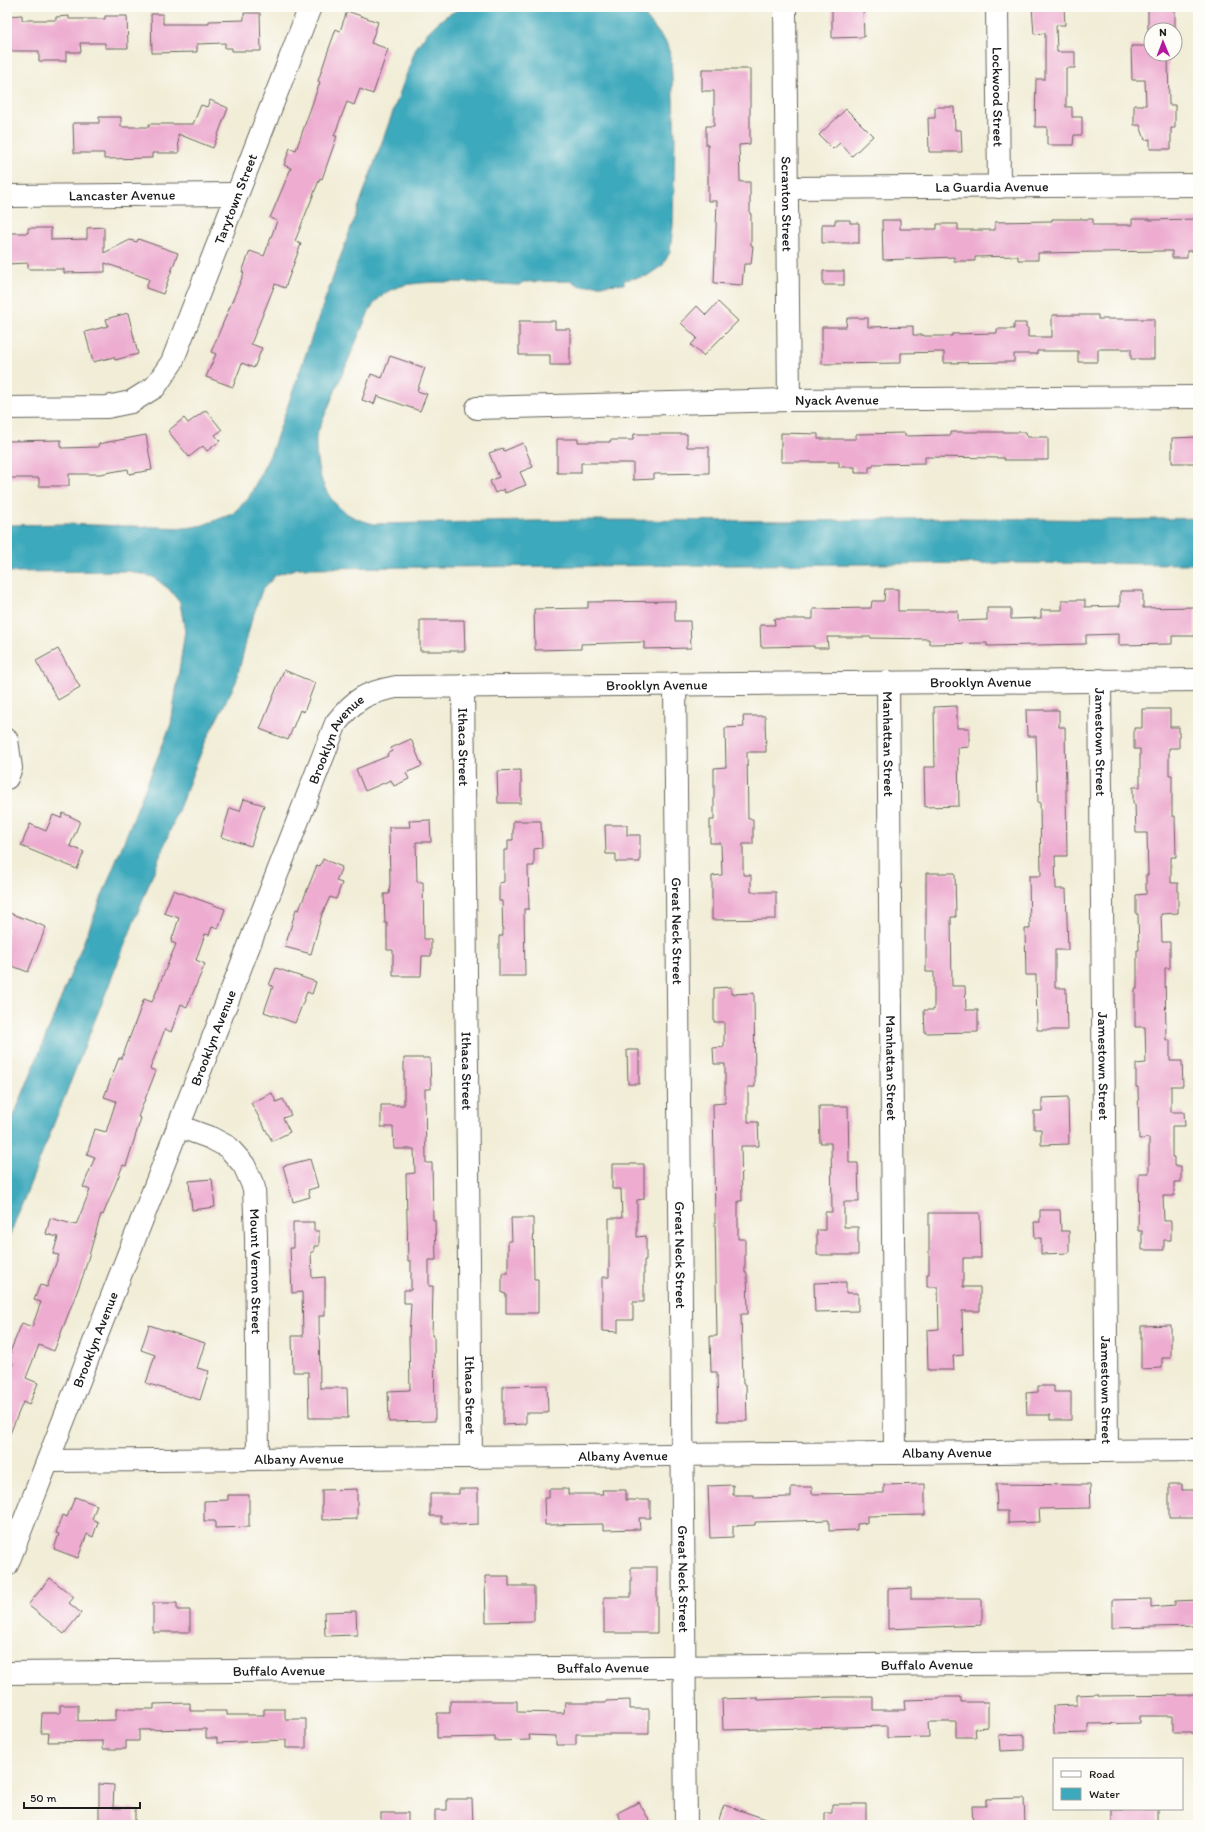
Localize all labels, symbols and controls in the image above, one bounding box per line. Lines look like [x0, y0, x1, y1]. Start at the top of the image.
north arrow [1143, 22, 1183, 62]
text: N [1159, 26, 1167, 39]
street label: Lockwood Street [988, 47, 1007, 147]
street label: Tarytown Street [211, 151, 261, 247]
street label: Scranton Street [778, 156, 795, 252]
street label: La Guardia Avenue [935, 178, 1049, 196]
street label: Lancaster Avenue [69, 187, 176, 204]
street label: Nyack Avenue [795, 391, 879, 409]
street label: Brooklyn Avenue [930, 673, 1032, 691]
street label: Brooklyn Avenue [606, 676, 708, 694]
street label: Jamestown Street [1091, 688, 1109, 796]
street label: Brooklyn Avenue [305, 691, 368, 787]
street label: Manhattan Street [879, 691, 897, 797]
street label: Ithaca Street [454, 708, 472, 786]
street label: Great Neck Street [668, 877, 686, 985]
street label: Brooklyn Avenue [187, 987, 240, 1088]
street label: Jamestown Street [1094, 1012, 1112, 1120]
street label: Manhattan Street [882, 1015, 900, 1121]
street label: Ithaca Street [458, 1032, 475, 1110]
street label: Great Neck Street [671, 1201, 689, 1309]
street label: Mount Vernon Street [246, 1208, 265, 1334]
street label: Brooklyn Avenue [69, 1289, 122, 1390]
street label: Jamestown Street [1097, 1336, 1115, 1444]
street label: Ithaca Street [461, 1356, 479, 1434]
street label: Albany Avenue [902, 1444, 992, 1462]
street label: Albany Avenue [578, 1447, 668, 1465]
street label: Albany Avenue [254, 1450, 344, 1468]
street label: Great Neck Street [674, 1525, 692, 1633]
street label: Buffalo Avenue [881, 1656, 974, 1674]
street label: Buffalo Avenue [557, 1659, 650, 1677]
street label: Buffalo Avenue [233, 1662, 326, 1680]
legend [1053, 1758, 1183, 1810]
text: Road [1089, 1767, 1115, 1781]
scale bar [24, 1784, 140, 1810]
text: Water [1089, 1787, 1120, 1801]
text: 50 m [30, 1791, 56, 1805]

